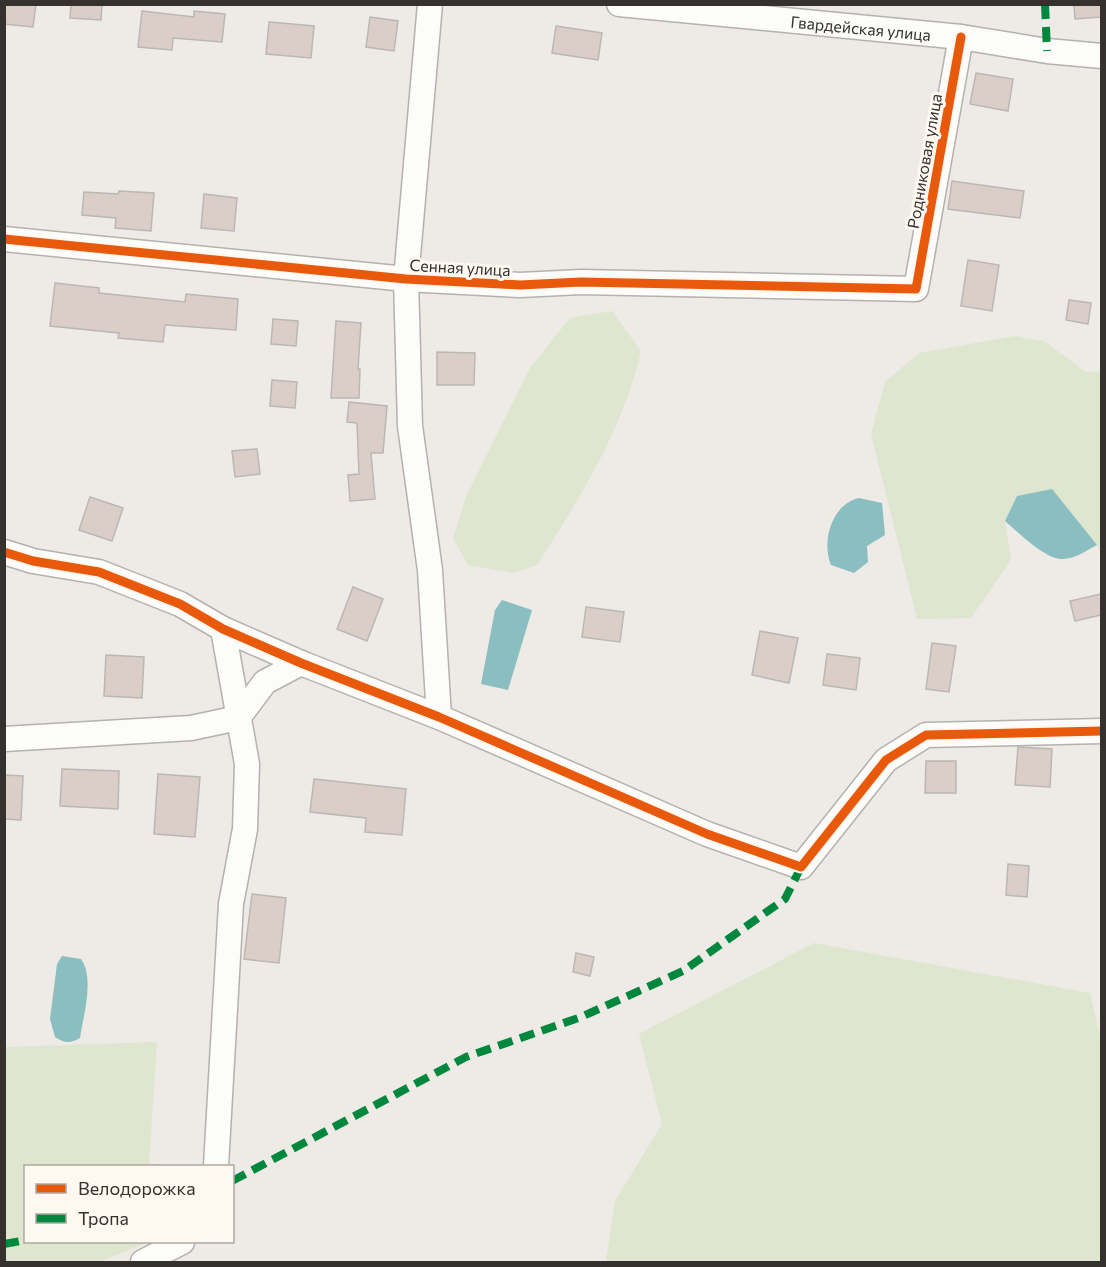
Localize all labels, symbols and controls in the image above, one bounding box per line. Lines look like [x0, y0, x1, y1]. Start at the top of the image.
street label: Гвардейская улица [790, 11, 932, 44]
street label: Родниковая улица [903, 92, 945, 230]
street label: Сенная улица [409, 255, 511, 279]
legend [24, 1165, 234, 1243]
text: Велодорожка [78, 1177, 196, 1199]
text: Тропа [78, 1207, 129, 1229]

